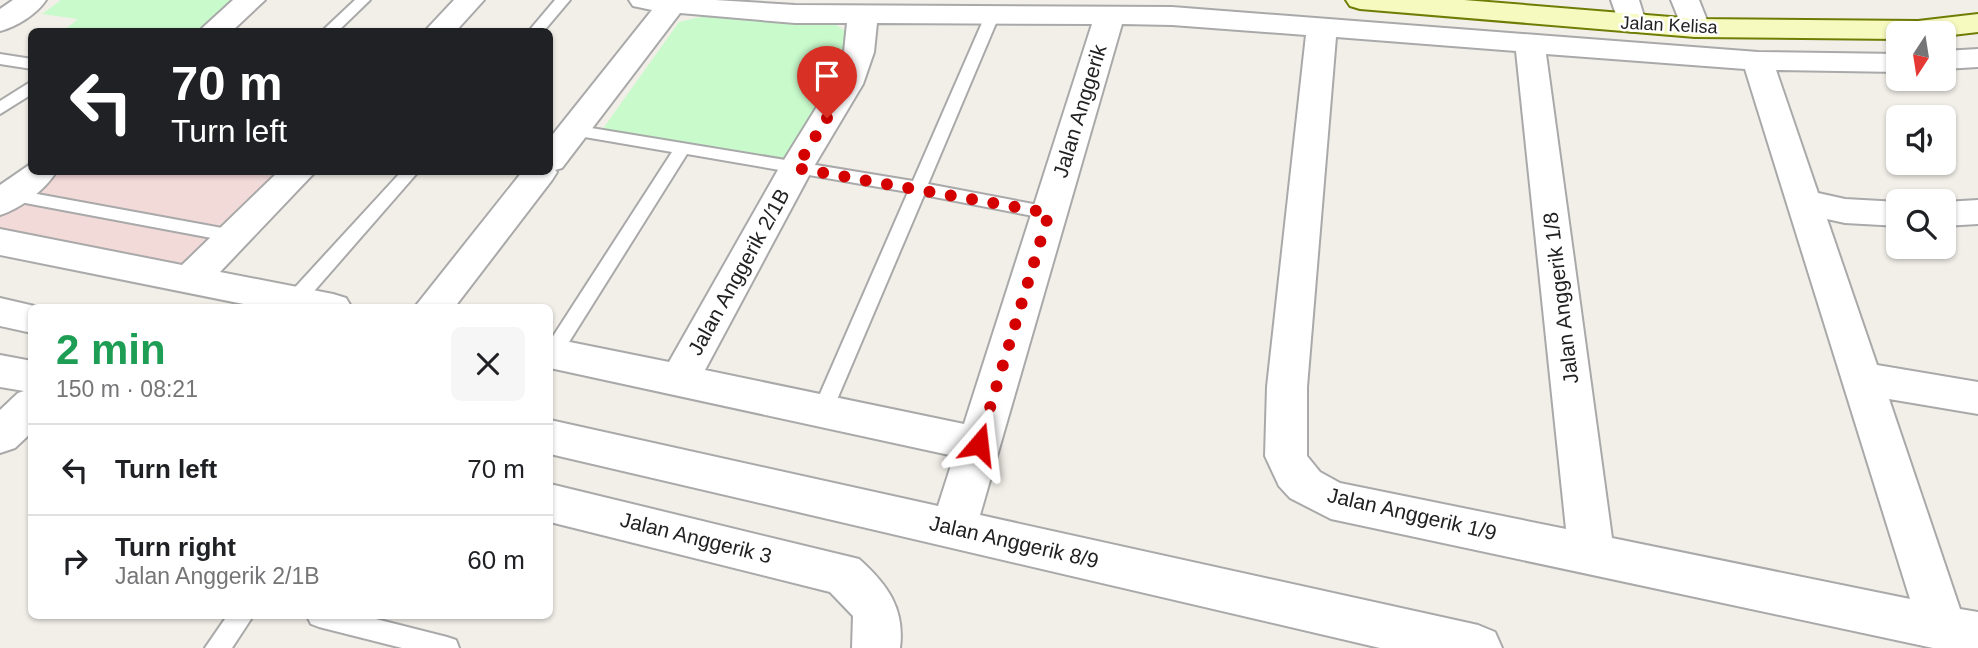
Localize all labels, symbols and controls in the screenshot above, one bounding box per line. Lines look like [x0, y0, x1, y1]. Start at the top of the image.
street label: Jalan Kelisa [1620, 12, 1719, 38]
north arrow [1886, 21, 1956, 91]
map controls [1886, 21, 1956, 259]
street label: Jalan Anggerik [1048, 41, 1111, 180]
pin [797, 46, 857, 118]
icon: left [56, 56, 147, 147]
text: 70 m [171, 56, 283, 110]
icon: arrive [808, 57, 846, 95]
button: sound [1886, 105, 1956, 175]
text: Turn left [171, 113, 287, 149]
street label: Jalan Anggerik 2/1B [683, 184, 794, 359]
button: search [1886, 189, 1956, 259]
street label: Jalan Anggerik 1/8 [1539, 211, 1582, 385]
text: 2 min [56, 326, 166, 373]
button: close [451, 327, 525, 401]
text: 150 m · 08:21 [56, 376, 198, 402]
position arrow [942, 407, 1016, 481]
icon: left [56, 451, 94, 489]
text: Turn left [115, 454, 217, 484]
text: 70 m [467, 454, 525, 484]
street label: Jalan Anggerik 1/9 [1325, 483, 1499, 544]
street label: Jalan Anggerik 3 [618, 508, 774, 567]
street label: Jalan Anggerik 8/9 [927, 511, 1101, 572]
text: Turn right [115, 532, 236, 562]
icon: right [56, 542, 94, 580]
text: 60 m [467, 545, 525, 575]
text: Jalan Anggerik 2/1B [115, 563, 320, 589]

